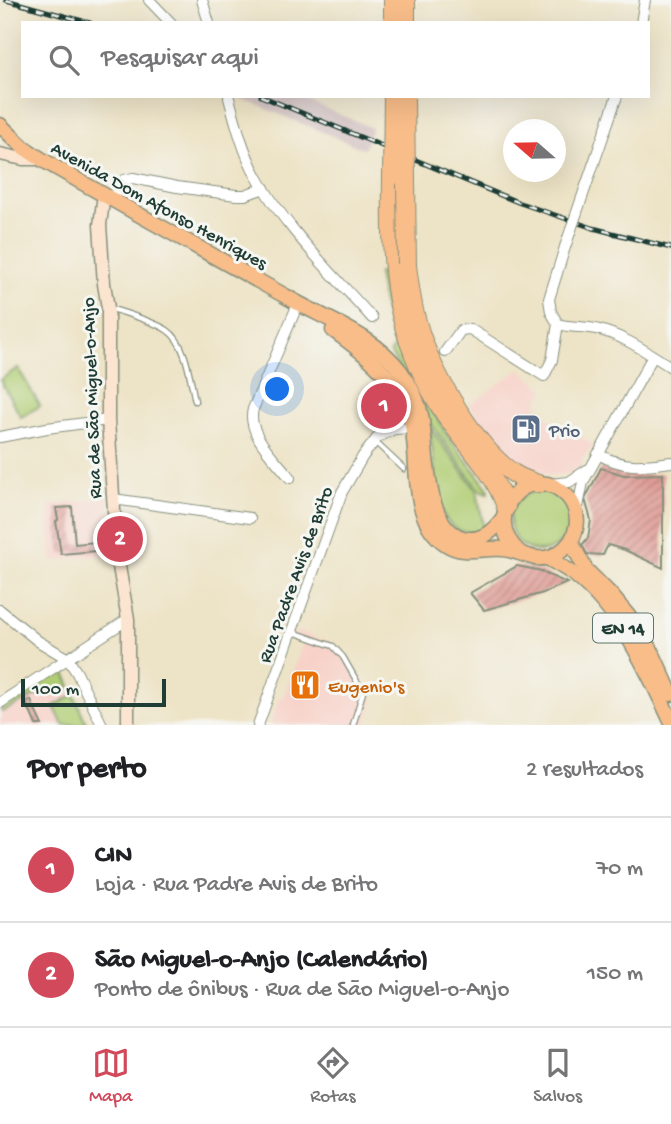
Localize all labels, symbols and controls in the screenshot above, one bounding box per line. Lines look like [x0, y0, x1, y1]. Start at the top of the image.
search box [21, 21, 650, 98]
icon: search [45, 41, 83, 79]
text: Pesquisar aqui [101, 44, 259, 75]
north arrow [503, 119, 566, 182]
street label: Avenida Dom Afonso Henriques [46, 138, 271, 277]
street label: Rua de São Miguel-o-Anjo [78, 297, 109, 499]
your location [260, 372, 294, 406]
pin: 1 [361, 380, 407, 432]
fuel station icon: Prio [509, 412, 543, 446]
place label: Prio [548, 421, 580, 444]
street label: Rua Padre Avis de Brito [255, 484, 340, 666]
pin: 2 [97, 513, 143, 565]
road number: EN 14 [593, 614, 653, 642]
restaurant icon: Eugenio's [288, 668, 322, 702]
scale bar [21, 676, 166, 708]
place label: Eugenio's [328, 677, 405, 700]
text: 100 m [32, 679, 79, 702]
text: Por perto [28, 753, 147, 788]
text: 2 resultados [526, 757, 643, 784]
text: CIN [95, 841, 132, 872]
text: 1 [46, 856, 56, 883]
text: 70 m [596, 856, 643, 883]
text: Loja · Rua Padre Avis de Brito [95, 872, 378, 899]
text: São Miguel-o-Anjo (Calendário) [95, 946, 428, 977]
text: 2 [45, 961, 57, 988]
text: 150 m [587, 961, 643, 988]
text: Ponto de ônibus · Rua de São Miguel-o-Anjo [95, 977, 509, 1004]
tab: Mapa [89, 1044, 133, 1109]
tab: Rotas [310, 1044, 355, 1109]
tab: Salvos [533, 1044, 582, 1109]

